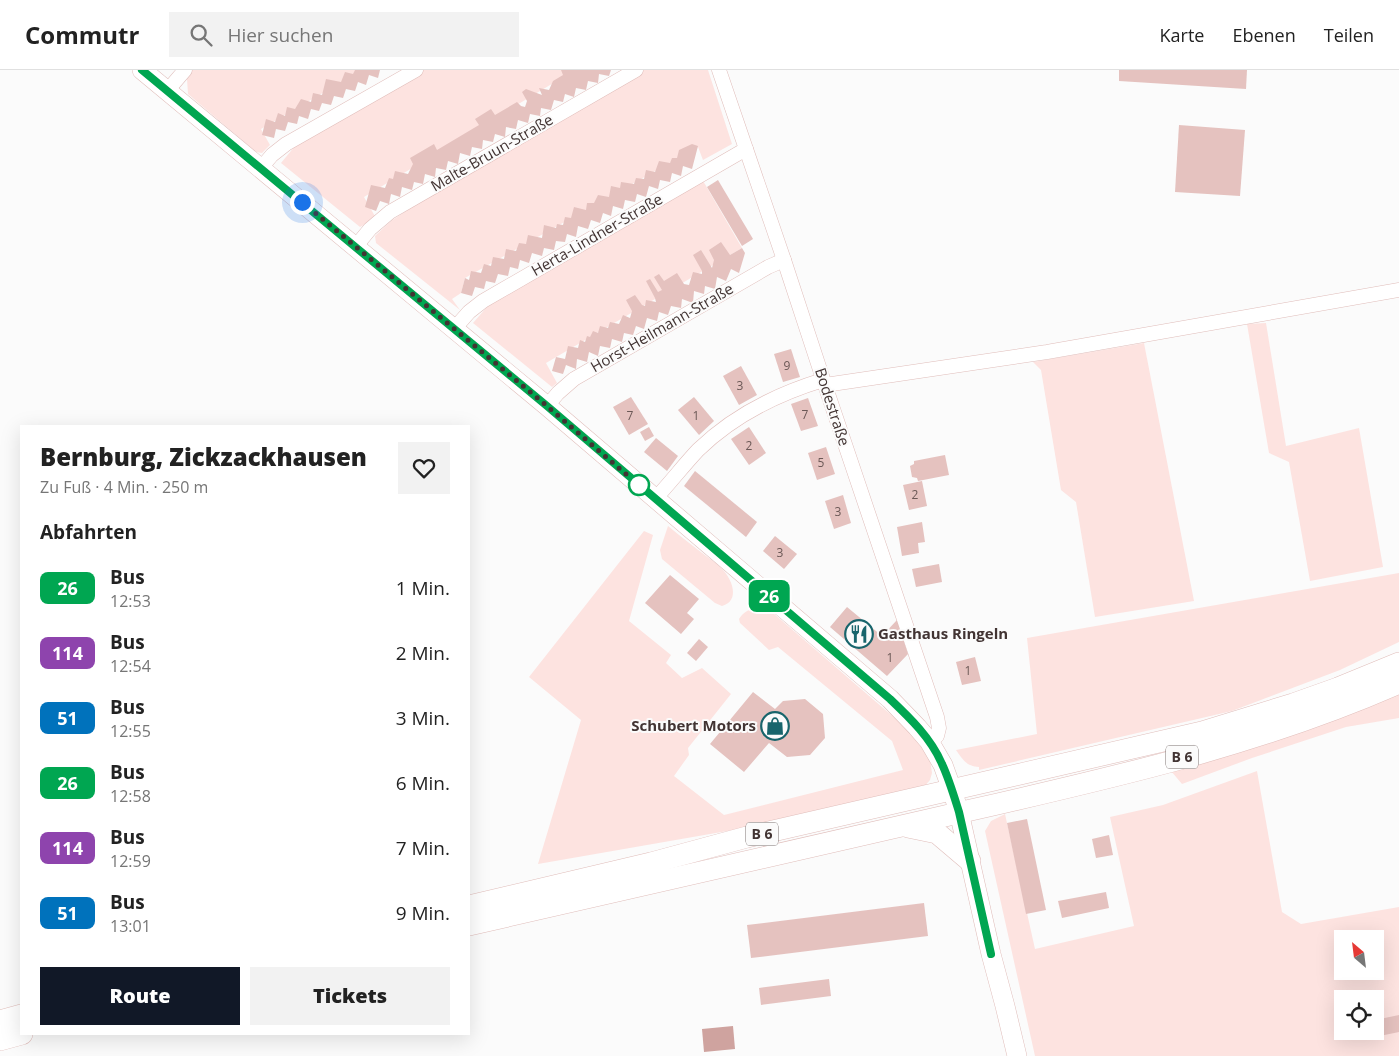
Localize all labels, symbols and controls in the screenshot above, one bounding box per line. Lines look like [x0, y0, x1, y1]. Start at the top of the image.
search box [169, 12, 519, 57]
text: Commutr [25, 18, 139, 51]
icon: search [187, 21, 215, 49]
text: Hier suchen [227, 22, 333, 48]
text: Karte [1160, 23, 1204, 47]
text: Ebenen [1232, 23, 1296, 47]
text: Teilen [1324, 23, 1374, 47]
street label: Malte-Bruun-Straße [427, 109, 556, 195]
street label: Herta-Lindner-Straße [527, 188, 666, 280]
your location [290, 190, 315, 215]
street label: Horst-Heilmann-Straße [586, 278, 737, 376]
house number: 9 [784, 357, 791, 374]
street label: Bodestraße [811, 365, 855, 448]
house number: 3 [737, 377, 744, 394]
house number: 7 [802, 406, 809, 423]
house number: 7 [627, 407, 634, 424]
house number: 1 [693, 407, 699, 424]
house number: 2 [746, 437, 753, 454]
text: Bernburg, Zickzackhausen [40, 440, 367, 473]
button: heart [398, 442, 450, 494]
house number: 5 [818, 454, 825, 471]
unlabelled marker [628, 474, 650, 496]
text: Zu Fuß · 4 Min. · 250 m [40, 476, 208, 498]
house number: 2 [912, 486, 919, 503]
house number: 3 [835, 503, 842, 520]
text: Abfahrten [40, 519, 137, 545]
house number: 3 [777, 544, 784, 561]
text: Bus [110, 564, 145, 590]
text: 1 Min. [396, 575, 450, 601]
text: 26 [57, 576, 78, 600]
line badge: 26 [746, 580, 792, 612]
text: 26 [759, 584, 779, 608]
text: 12:53 [110, 590, 151, 612]
restaurant icon: Gasthaus Ringeln [844, 619, 874, 649]
place label: Gasthaus Ringeln [878, 623, 1008, 643]
text: Bus [110, 629, 145, 655]
text: 2 Min. [396, 640, 450, 666]
text: 114 [52, 641, 83, 665]
house number: 1 [887, 649, 893, 666]
text: 12:54 [110, 655, 151, 677]
house number: 1 [965, 662, 971, 679]
text: Bus [110, 694, 145, 720]
text: 3 Min. [396, 705, 450, 731]
text: 51 [57, 706, 78, 730]
shop icon: Schubert Motors [760, 711, 790, 741]
place label: Schubert Motors [631, 715, 756, 735]
text: 12:55 [110, 720, 151, 742]
road number: B 6 [1166, 746, 1198, 769]
text: Bus [110, 759, 145, 785]
text: 6 Min. [396, 770, 450, 796]
text: 26 [57, 771, 78, 795]
text: 12:58 [110, 785, 151, 807]
road number: B 6 [746, 822, 778, 846]
text: Bus [110, 824, 145, 850]
text: 7 Min. [396, 835, 450, 861]
text: 114 [52, 836, 83, 860]
text: 12:59 [110, 850, 151, 872]
text: Bus [110, 889, 145, 915]
text: 9 Min. [396, 900, 450, 926]
text: 51 [57, 901, 78, 925]
text: 13:01 [110, 915, 151, 937]
north arrow [1334, 930, 1384, 980]
map controls [1334, 930, 1384, 1040]
button: Route [40, 967, 240, 1025]
button: Tickets [250, 967, 450, 1025]
button: locate [1334, 990, 1384, 1040]

